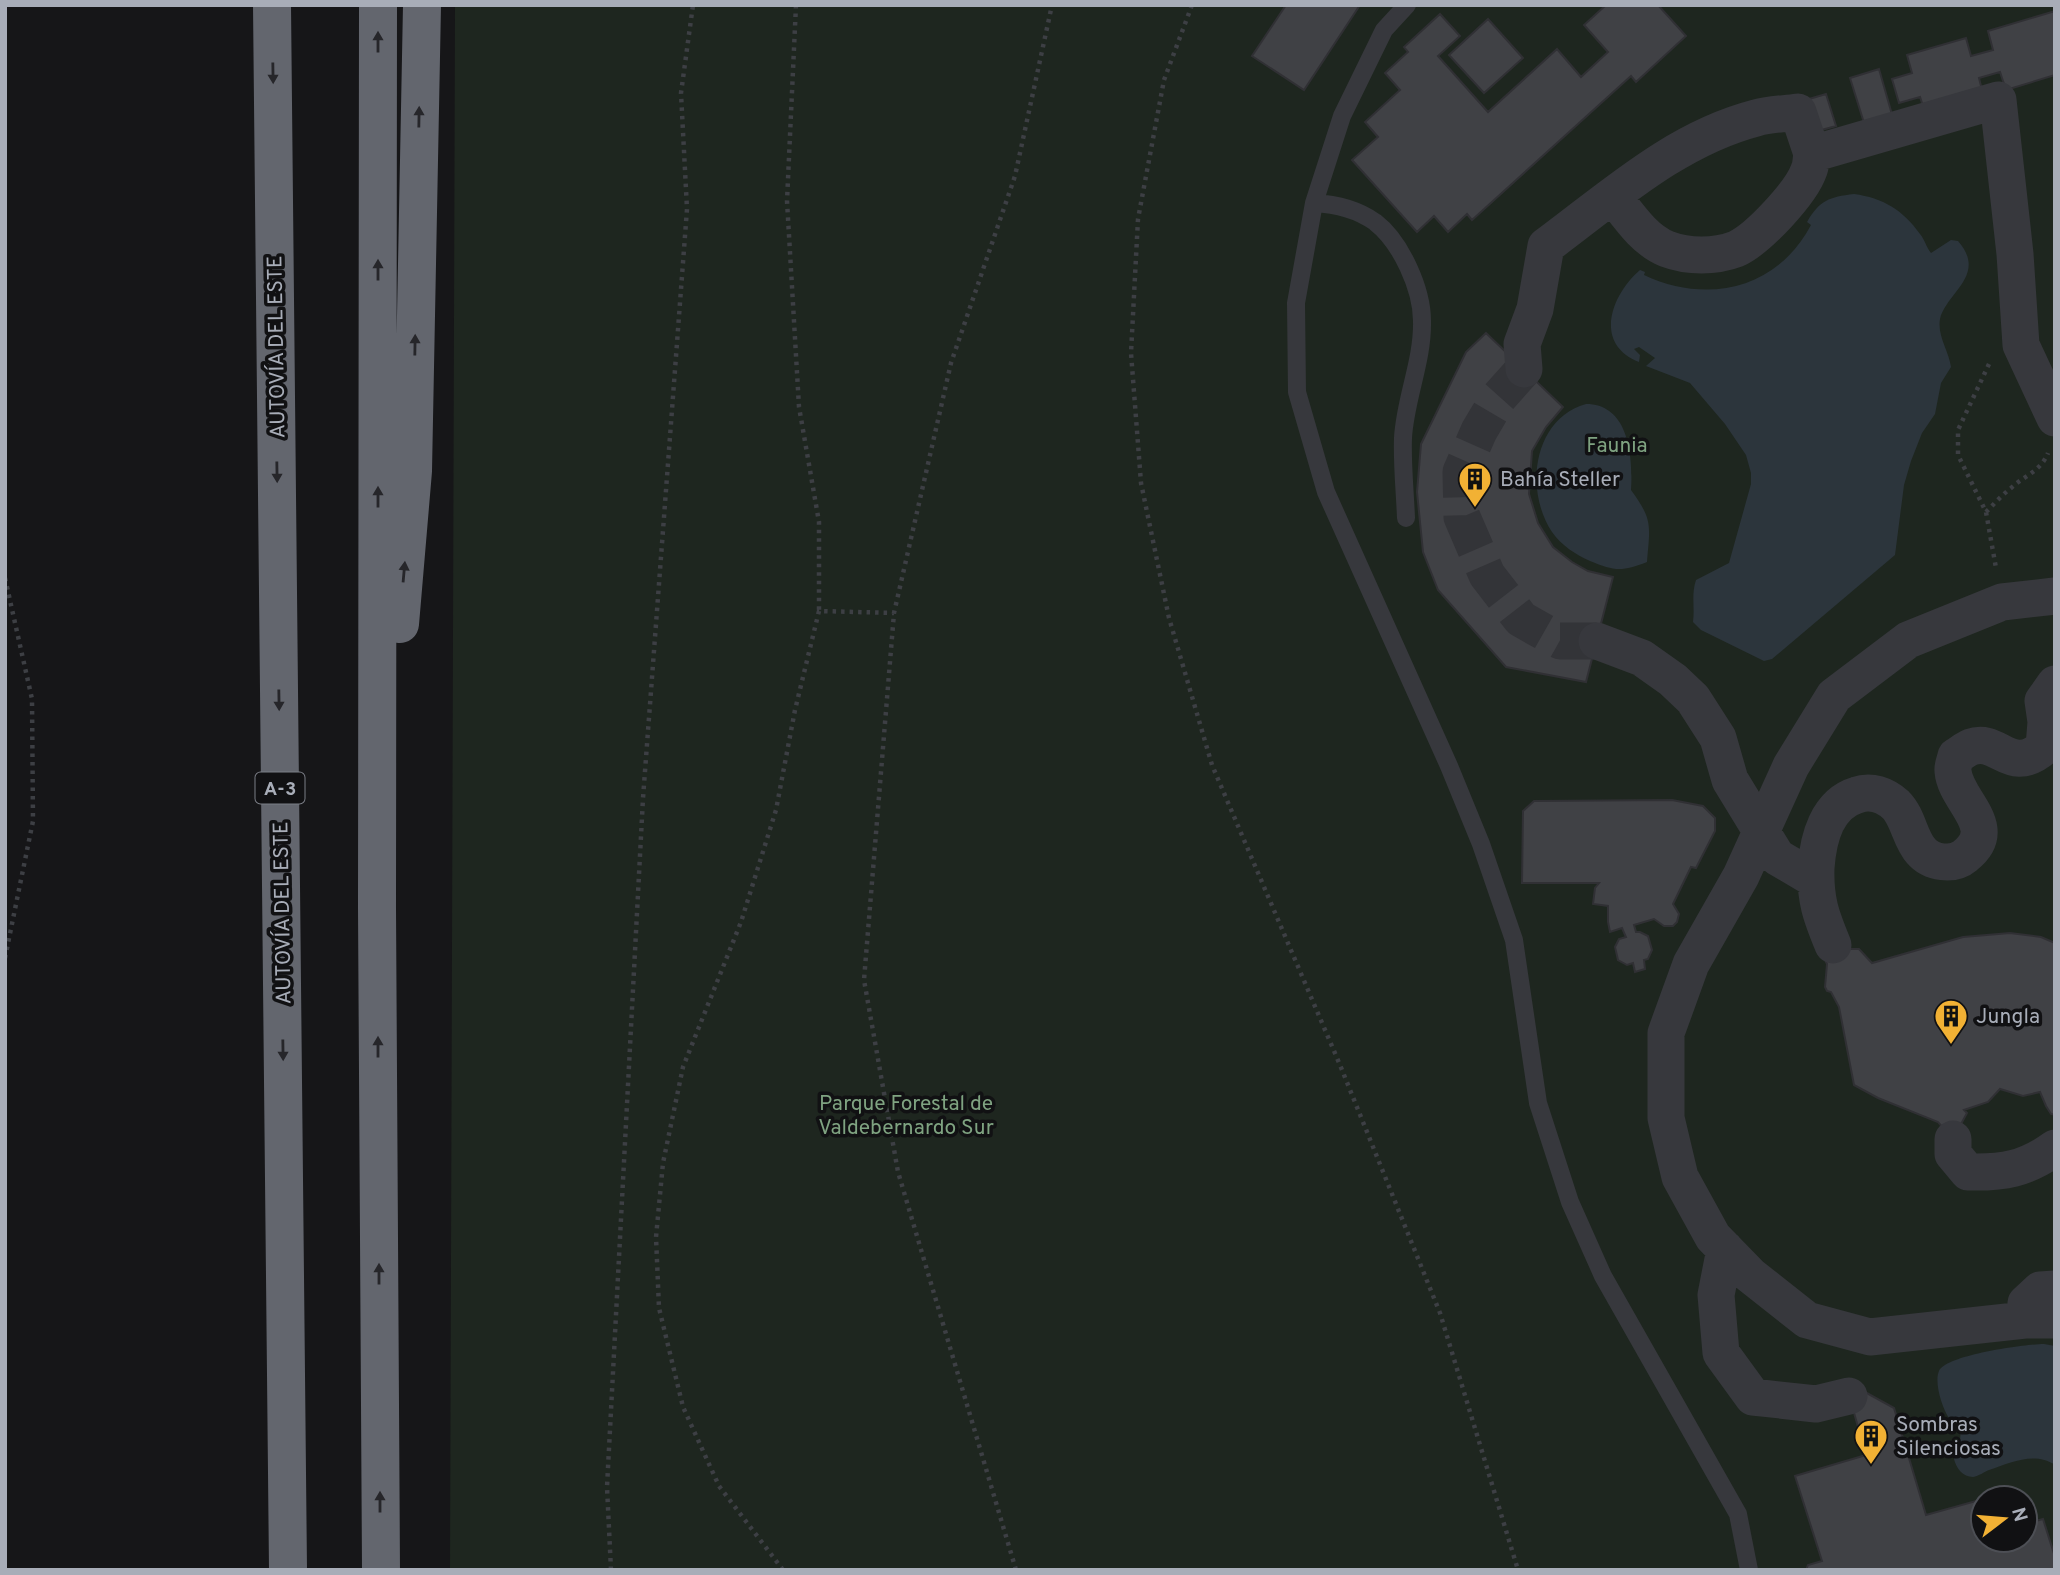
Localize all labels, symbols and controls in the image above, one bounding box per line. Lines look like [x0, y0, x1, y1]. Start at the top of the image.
one-way arrow [372, 31, 384, 53]
one-way arrow [267, 63, 279, 85]
one-way arrow [414, 106, 425, 128]
street label: AUTOVÍA DEL ESTE [261, 255, 293, 439]
one-way arrow [372, 258, 384, 280]
one-way arrow [409, 333, 421, 355]
park label: Faunia [1586, 433, 1648, 460]
building icon: Bahía Steller [1456, 460, 1494, 509]
one-way arrow [271, 462, 283, 484]
place label: Bahía Steller [1500, 467, 1620, 494]
one-way arrow [372, 486, 384, 508]
one-way arrow [399, 561, 410, 583]
one-way arrow [274, 689, 285, 711]
road number: A-3 [256, 772, 304, 804]
street label: AUTOVÍA DEL ESTE [267, 821, 299, 1005]
building icon: Jungla [1932, 997, 1970, 1046]
place label: Jungla [1976, 1004, 2040, 1031]
one-way arrow [372, 1035, 384, 1057]
one-way arrow [277, 1039, 289, 1061]
park label: Parque Forestal de Valdebernardo Sur [818, 1091, 994, 1142]
one-way arrow [373, 1263, 385, 1285]
place label: Sombras Silenciosas [1896, 1412, 2001, 1463]
building icon: Sombras Silenciosas [1852, 1417, 1890, 1466]
north arrow [1969, 1484, 2039, 1554]
one-way arrow [374, 1490, 386, 1512]
text: N [2005, 1505, 2032, 1525]

